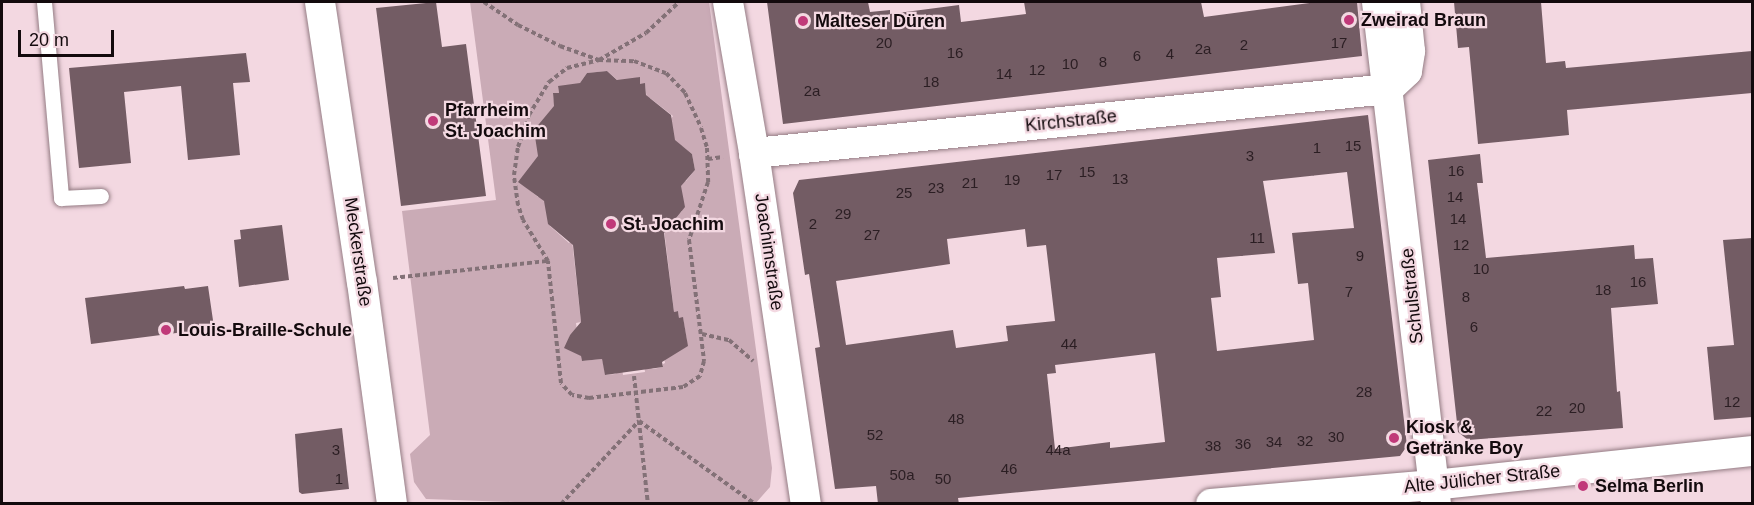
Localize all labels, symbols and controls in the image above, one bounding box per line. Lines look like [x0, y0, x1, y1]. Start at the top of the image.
place label: Zweirad Braun [1361, 9, 1486, 31]
place label: Malteser Düren [815, 10, 945, 32]
marker: Zweirad Braun [1342, 13, 1356, 27]
marker: Malteser Düren [796, 14, 810, 28]
scale bar [21, 18, 117, 56]
text: 20 m [29, 30, 69, 50]
house number: 20 [876, 34, 892, 52]
house number: 17 [1331, 34, 1347, 52]
house number: 2 [1240, 36, 1248, 54]
house number: 2a [1195, 40, 1211, 58]
house number: 16 [947, 44, 963, 62]
house number: 4 [1166, 45, 1174, 63]
house number: 6 [1133, 47, 1141, 65]
house number: 8 [1099, 53, 1107, 71]
house number: 10 [1062, 55, 1078, 73]
house number: 12 [1029, 61, 1045, 79]
house number: 14 [996, 65, 1012, 83]
house number: 18 [923, 73, 939, 91]
house number: 2a [804, 82, 820, 100]
place label: Pfarrheim St. Joachim [445, 100, 546, 142]
street label: Kirchstraße [1024, 105, 1118, 137]
marker: Pfarrheim St. Joachim [426, 114, 440, 128]
house number: 15 [1345, 137, 1361, 155]
house number: 1 [1313, 139, 1321, 157]
house number: 3 [1246, 147, 1254, 165]
house number: 16 [1448, 162, 1464, 180]
house number: 15 [1079, 163, 1095, 181]
house number: 17 [1046, 166, 1062, 184]
house number: 13 [1112, 170, 1128, 188]
house number: 19 [1004, 171, 1020, 189]
house number: 21 [962, 174, 978, 192]
house number: 23 [928, 179, 944, 197]
house number: 25 [896, 184, 912, 202]
house number: 14 [1447, 188, 1463, 206]
street label: Joachimstraße [750, 192, 788, 312]
street label: Meckerstraße [340, 196, 376, 308]
house number: 29 [835, 205, 851, 223]
house number: 14 [1450, 210, 1466, 228]
place label: St. Joachim [623, 213, 724, 235]
house number: 2 [809, 215, 817, 233]
marker: St. Joachim [604, 217, 618, 231]
house number: 27 [864, 226, 880, 244]
house number: 11 [1249, 229, 1265, 247]
house number: 12 [1453, 236, 1469, 254]
house number: 9 [1356, 247, 1364, 265]
street label: Schulstraße [1396, 247, 1428, 345]
house number: 10 [1473, 260, 1489, 278]
house number: 16 [1630, 273, 1646, 291]
house number: 18 [1595, 281, 1611, 299]
house number: 7 [1345, 283, 1353, 301]
house number: 8 [1462, 288, 1470, 306]
house number: 6 [1470, 318, 1478, 336]
place label: Louis-Braille-Schule [178, 319, 352, 341]
marker: Louis-Braille-Schule [159, 323, 173, 337]
house number: 44 [1061, 335, 1077, 353]
house number: 28 [1356, 383, 1372, 401]
house number: 12 [1724, 393, 1740, 411]
house number: 20 [1569, 399, 1585, 417]
house number: 22 [1536, 402, 1552, 420]
house number: 48 [948, 410, 964, 428]
place label: Kiosk & Getränke Boy [1406, 417, 1523, 460]
house number: 52 [867, 426, 883, 444]
house number: 30 [1328, 428, 1344, 446]
marker: Kiosk & Getränke Boy [1387, 431, 1401, 445]
house number: 32 [1297, 432, 1313, 450]
house number: 34 [1266, 433, 1282, 451]
house number: 36 [1235, 435, 1251, 453]
house number: 38 [1205, 437, 1221, 455]
house number: 3 [332, 441, 340, 459]
house number: 44a [1045, 441, 1071, 459]
house number: 46 [1001, 460, 1017, 478]
street label: Alte Jülicher Straße [1403, 460, 1561, 498]
house number: 50a [889, 466, 915, 484]
house number: 1 [335, 470, 343, 488]
house number: 50 [935, 470, 951, 488]
place label: Selma Berlin [1595, 475, 1704, 497]
marker: Selma Berlin [1576, 479, 1590, 493]

